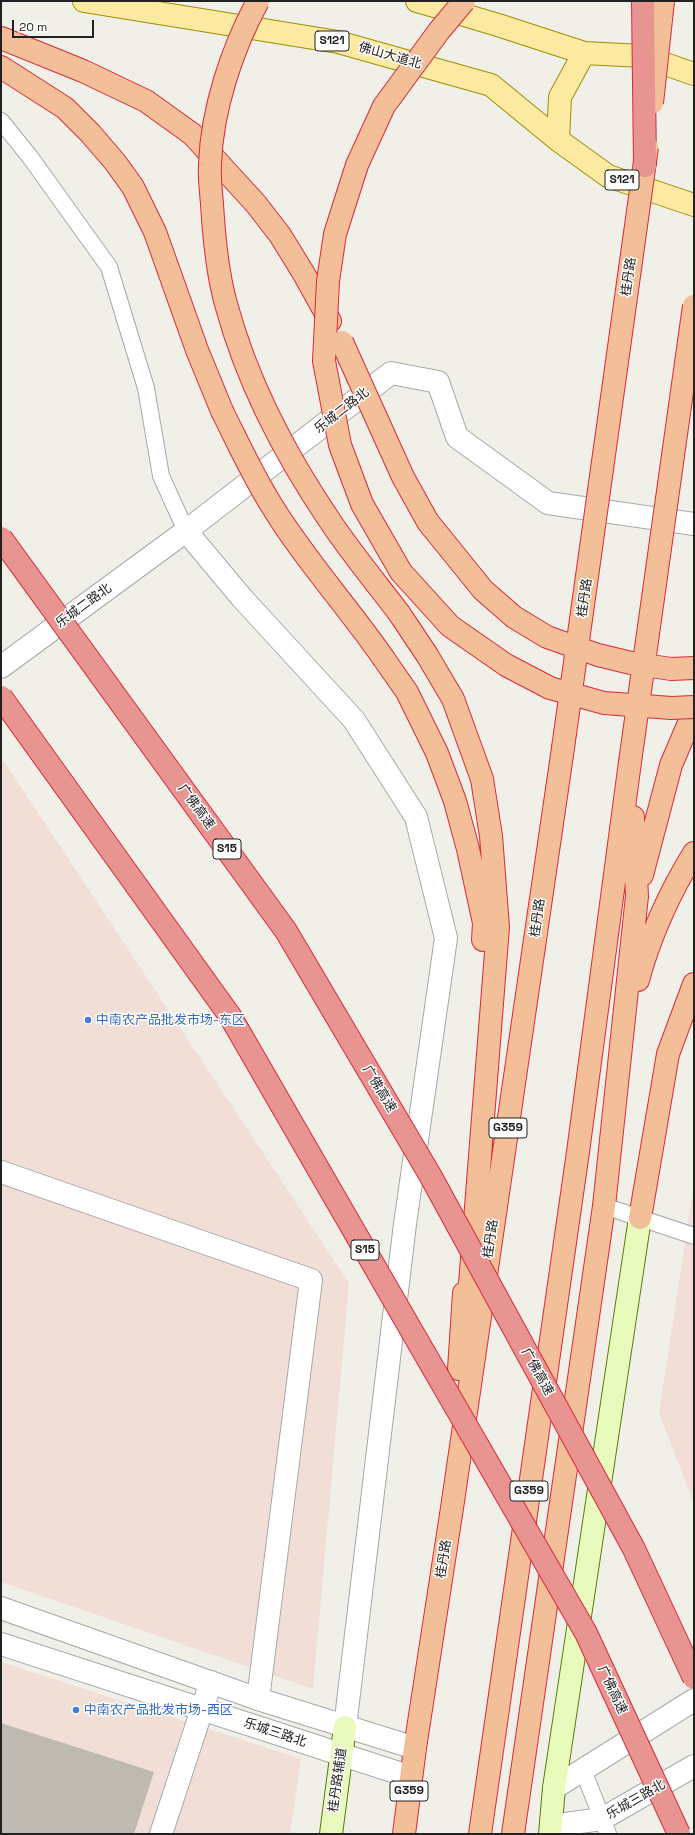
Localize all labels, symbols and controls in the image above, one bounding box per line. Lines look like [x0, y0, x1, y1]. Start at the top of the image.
scale bar [14, 12, 96, 38]
text: 20 m [19, 19, 47, 35]
road number: S121 [315, 31, 349, 51]
street label: 佛山大道北 [357, 40, 423, 72]
road number: S121 [605, 170, 639, 190]
street label: 桂丹路 [619, 257, 639, 297]
street label: 乐城二路北 [312, 385, 372, 437]
street label: 桂丹路 [575, 578, 595, 618]
street label: 乐城二路北 [53, 581, 115, 631]
street label: 广佛高速 [174, 781, 218, 833]
road number: S15 [213, 839, 241, 859]
street label: 桂丹路 [528, 898, 548, 938]
place label: 中南农产品批发市场-东区 [96, 1012, 245, 1028]
marker: 中南农产品批发市场-东区 [83, 1015, 93, 1025]
street label: 广佛高速 [359, 1063, 399, 1115]
road number: G359 [489, 1118, 527, 1138]
street label: 桂丹路 [481, 1219, 501, 1259]
road number: S15 [351, 1240, 379, 1260]
street label: 广佛高速 [518, 1345, 556, 1399]
road number: G359 [510, 1481, 548, 1501]
street label: 桂丹路 [433, 1539, 455, 1579]
street label: 广佛高速 [594, 1663, 630, 1717]
place label: 中南农产品批发市场-西区 [84, 1702, 233, 1718]
marker: 中南农产品批发市场-西区 [71, 1705, 81, 1715]
street label: 乐城三路北 [242, 1716, 308, 1750]
street label: 桂丹路辅道 [326, 1747, 350, 1813]
street label: 乐城三路北 [604, 1777, 668, 1823]
road number: G359 [390, 1781, 428, 1801]

